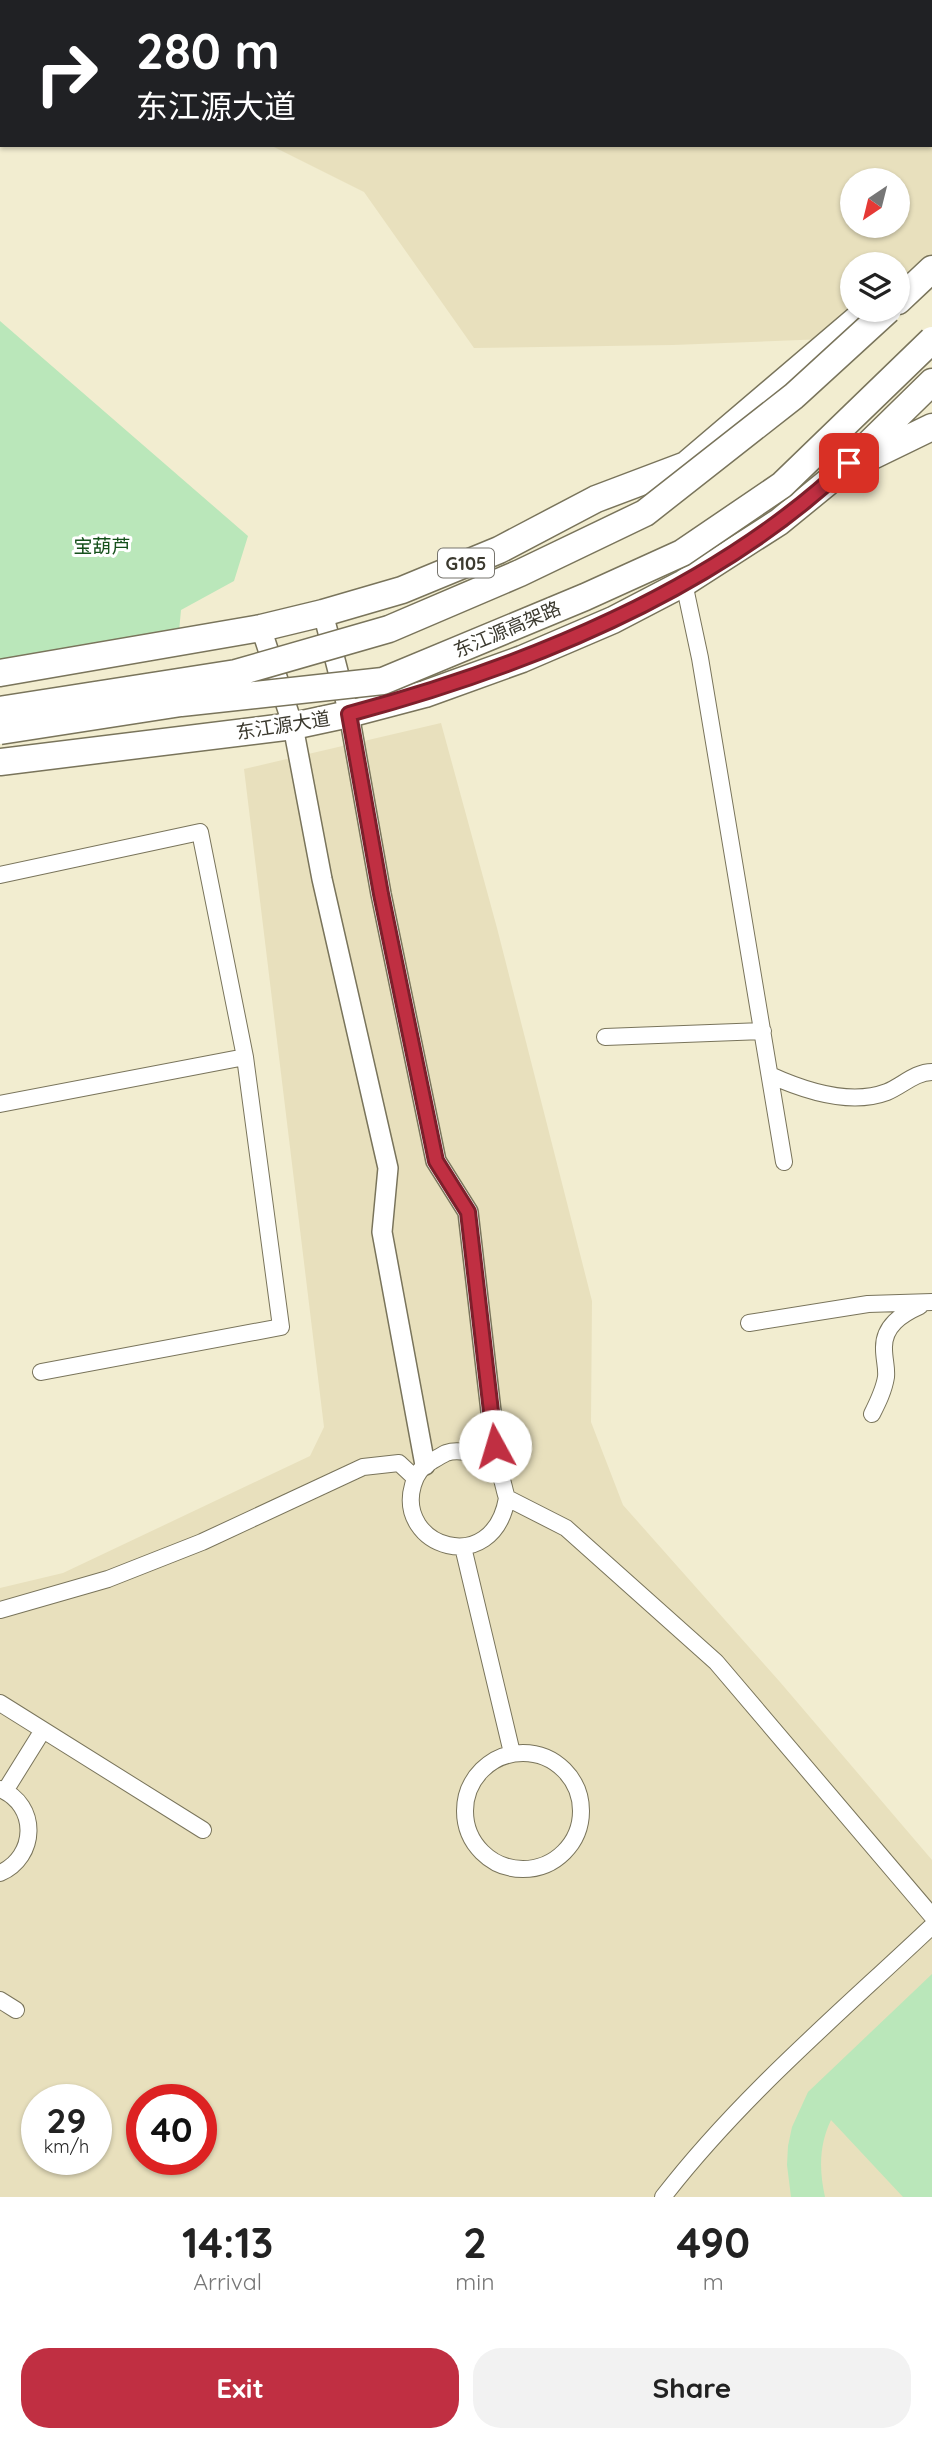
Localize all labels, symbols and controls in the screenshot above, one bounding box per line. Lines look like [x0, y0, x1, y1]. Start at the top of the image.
text: 280 m [136, 20, 280, 81]
icon: right [21, 28, 112, 119]
text: 东江源大道 [136, 86, 296, 126]
north arrow [840, 168, 910, 238]
map controls [840, 168, 910, 322]
button: layers [840, 252, 910, 322]
pin [819, 433, 879, 493]
icon: arrive [830, 444, 868, 482]
park label: 宝葫芦 [73, 534, 131, 558]
road number: G105 [438, 548, 494, 578]
street label: 东江源高架路 [450, 596, 564, 662]
street label: 东江源大道 [234, 706, 332, 744]
position arrow [458, 1409, 532, 1483]
speed limit sign: 40 [126, 2084, 217, 2175]
text: 29 [47, 2098, 86, 2142]
text: km/h [44, 2135, 89, 2158]
text: 14:13 [182, 2216, 273, 2269]
text: 2 [463, 2216, 487, 2269]
text: 490 [677, 2216, 750, 2269]
text: Arrival [193, 2267, 262, 2296]
text: min [455, 2267, 495, 2296]
text: m [703, 2267, 724, 2296]
button: Exit [21, 2348, 459, 2428]
button: Share [473, 2348, 911, 2428]

